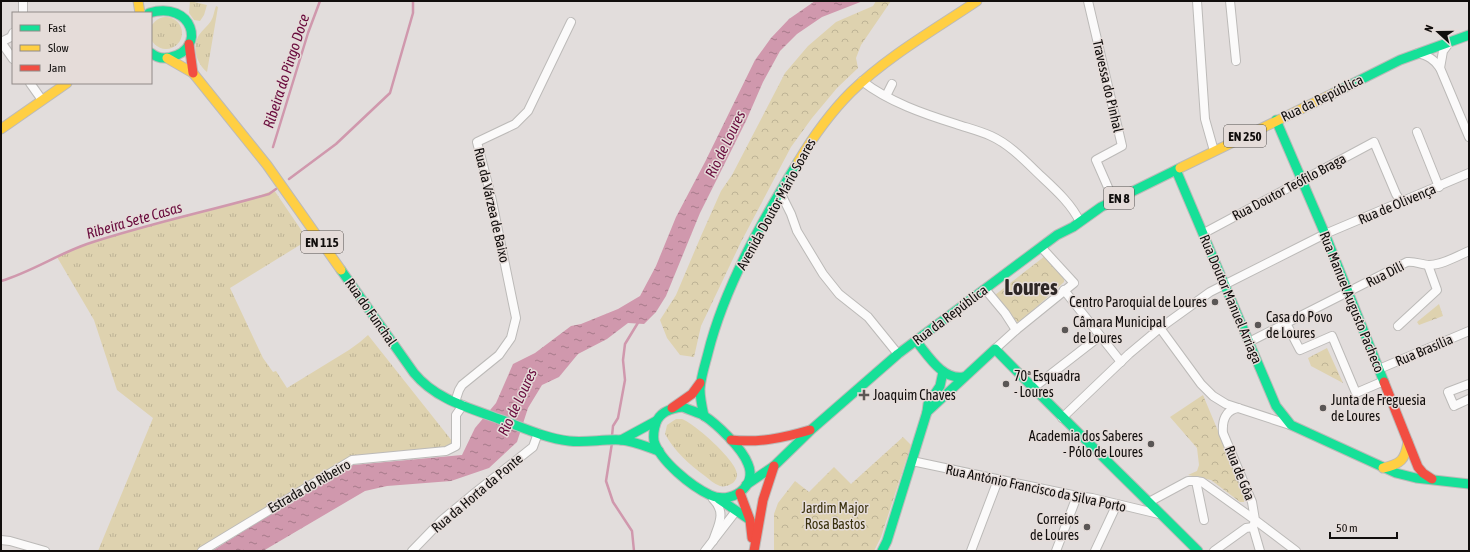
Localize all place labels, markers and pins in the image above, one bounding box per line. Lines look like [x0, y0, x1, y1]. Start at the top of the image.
place label: Centro Paroquial de Loures [1069, 294, 1207, 310]
marker: Centro Paroquial de Loures [1210, 297, 1220, 307]
place label: Casa do Povo de Loures [1266, 309, 1333, 341]
place label: Câmara Municipal de Loures [1073, 314, 1166, 346]
marker: Casa do Povo de Loures [1253, 320, 1263, 330]
marker: Câmara Municipal de Loures [1060, 325, 1070, 335]
place label: 70ª Esquadra - Loures [1014, 368, 1080, 400]
marker: 70ª Esquadra - Loures [1001, 379, 1011, 389]
place label: Joaquim Chaves [873, 387, 956, 403]
marker: Joaquim Chaves [858, 389, 870, 401]
place label: Junta de Freguesia de Loures [1331, 392, 1426, 424]
marker: Junta de Freguesia de Loures [1318, 403, 1328, 413]
place label: Academia dos Saberes - Pólo de Loures [1029, 428, 1143, 460]
marker: Academia dos Saberes - Pólo de Loures [1146, 439, 1156, 449]
place label: Correios de Loures [1030, 511, 1079, 543]
marker: Correios de Loures [1082, 522, 1092, 532]

